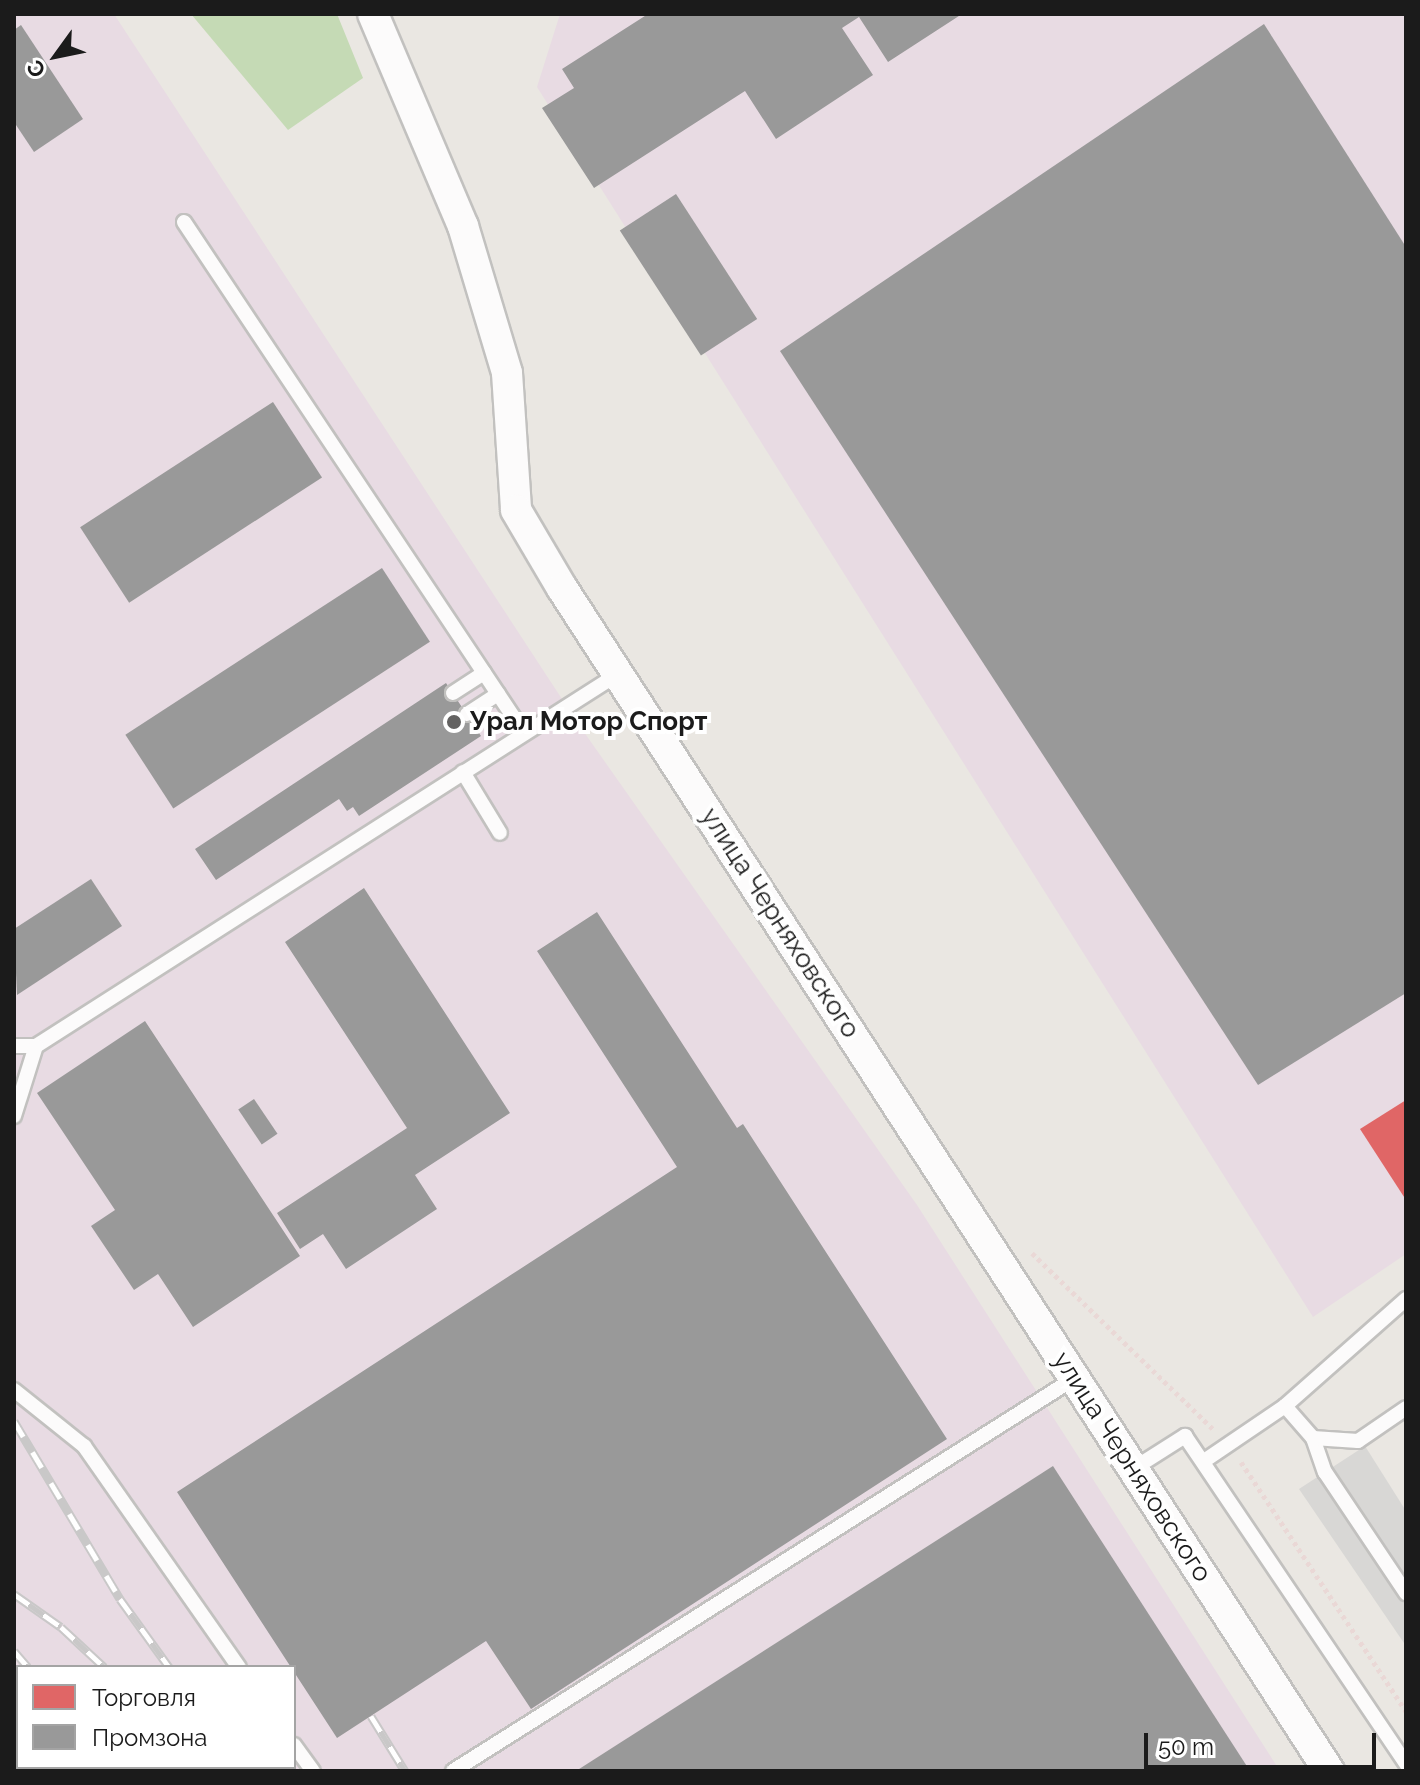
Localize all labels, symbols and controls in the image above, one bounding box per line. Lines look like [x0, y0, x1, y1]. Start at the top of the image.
north arrow [16, 16, 96, 96]
text: С [21, 56, 51, 82]
place label: Урал Мотор Спорт [470, 706, 708, 738]
marker: Урал Мотор Спорт [445, 713, 463, 731]
street label: улица Черняховского [694, 802, 866, 1044]
street label: улица Черняховского [1046, 1346, 1218, 1588]
legend [16, 1665, 296, 1769]
text: Торговля [92, 1683, 196, 1712]
scale bar [1148, 1717, 1380, 1767]
text: Промзона [92, 1723, 207, 1752]
text: 50 m [1158, 1732, 1214, 1761]

